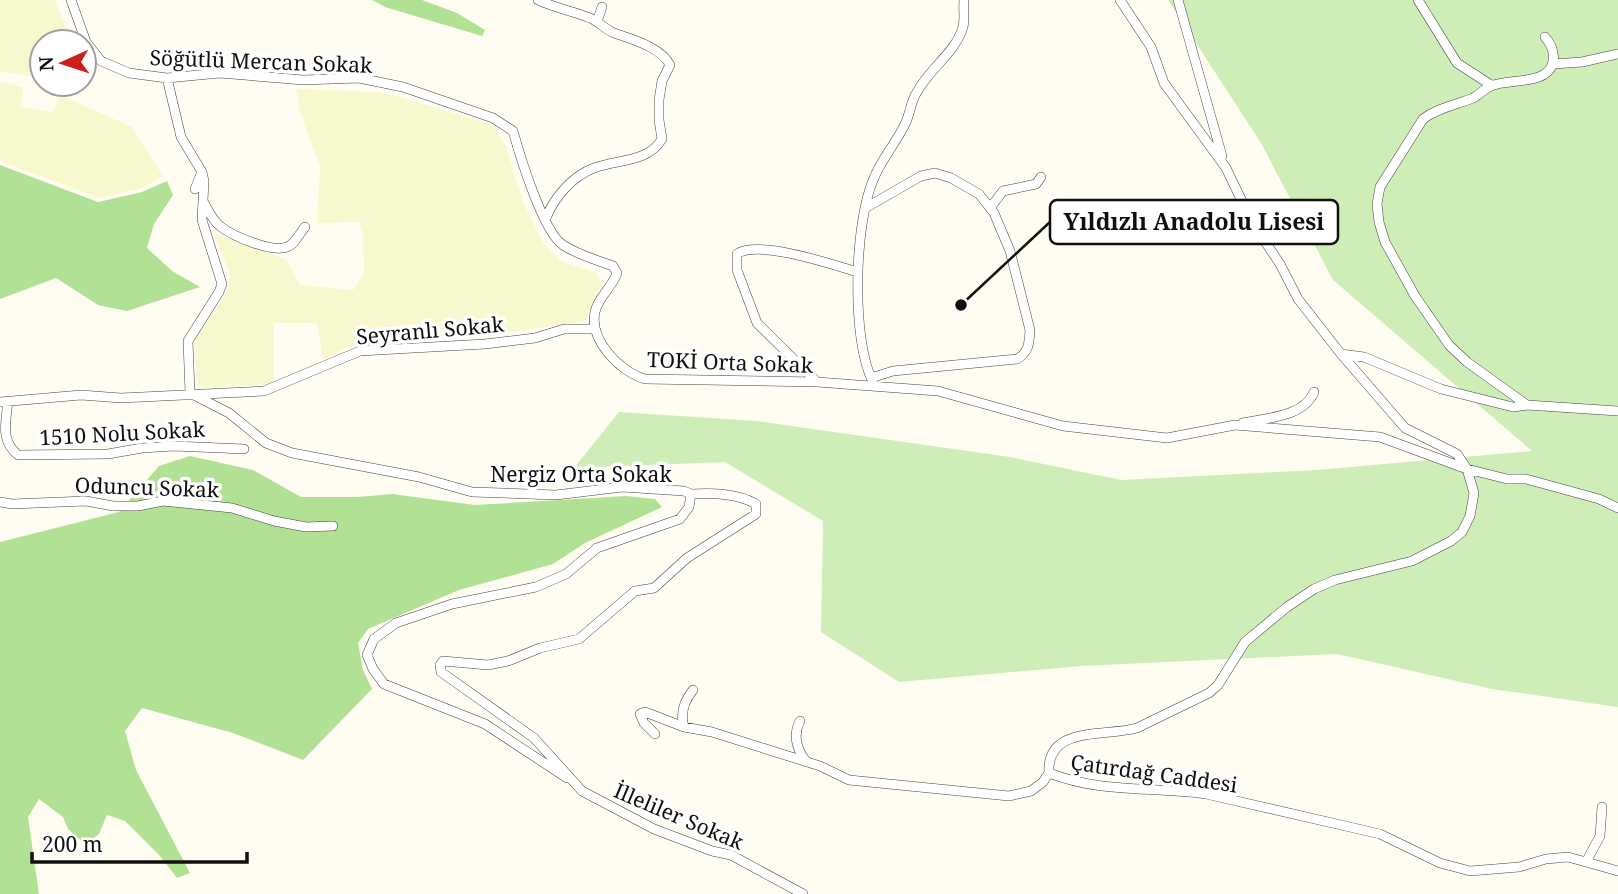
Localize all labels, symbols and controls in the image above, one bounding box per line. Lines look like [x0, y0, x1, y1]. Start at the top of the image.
north arrow [28, 28, 98, 98]
street label: Söğütlü Mercan Sokak [149, 43, 374, 79]
text: N [33, 56, 59, 72]
callout: Yıldızlı Anadolu Lisesi [1050, 200, 1338, 244]
text: Yıldızlı Anadolu Lisesi [1064, 205, 1324, 237]
street label: Seyranlı Sokak [355, 310, 506, 350]
street label: TOKİ Orta Sokak [647, 345, 814, 379]
street label: 1510 Nolu Sokak [38, 415, 206, 451]
street label: Nergiz Orta Sokak [490, 460, 672, 488]
street label: Oduncu Sokak [74, 470, 220, 504]
street label: Çatırdağ Caddesi [1069, 747, 1239, 799]
street label: İlleliler Sokak [610, 776, 749, 856]
scale bar [32, 820, 247, 864]
text: 200 m [42, 830, 103, 858]

